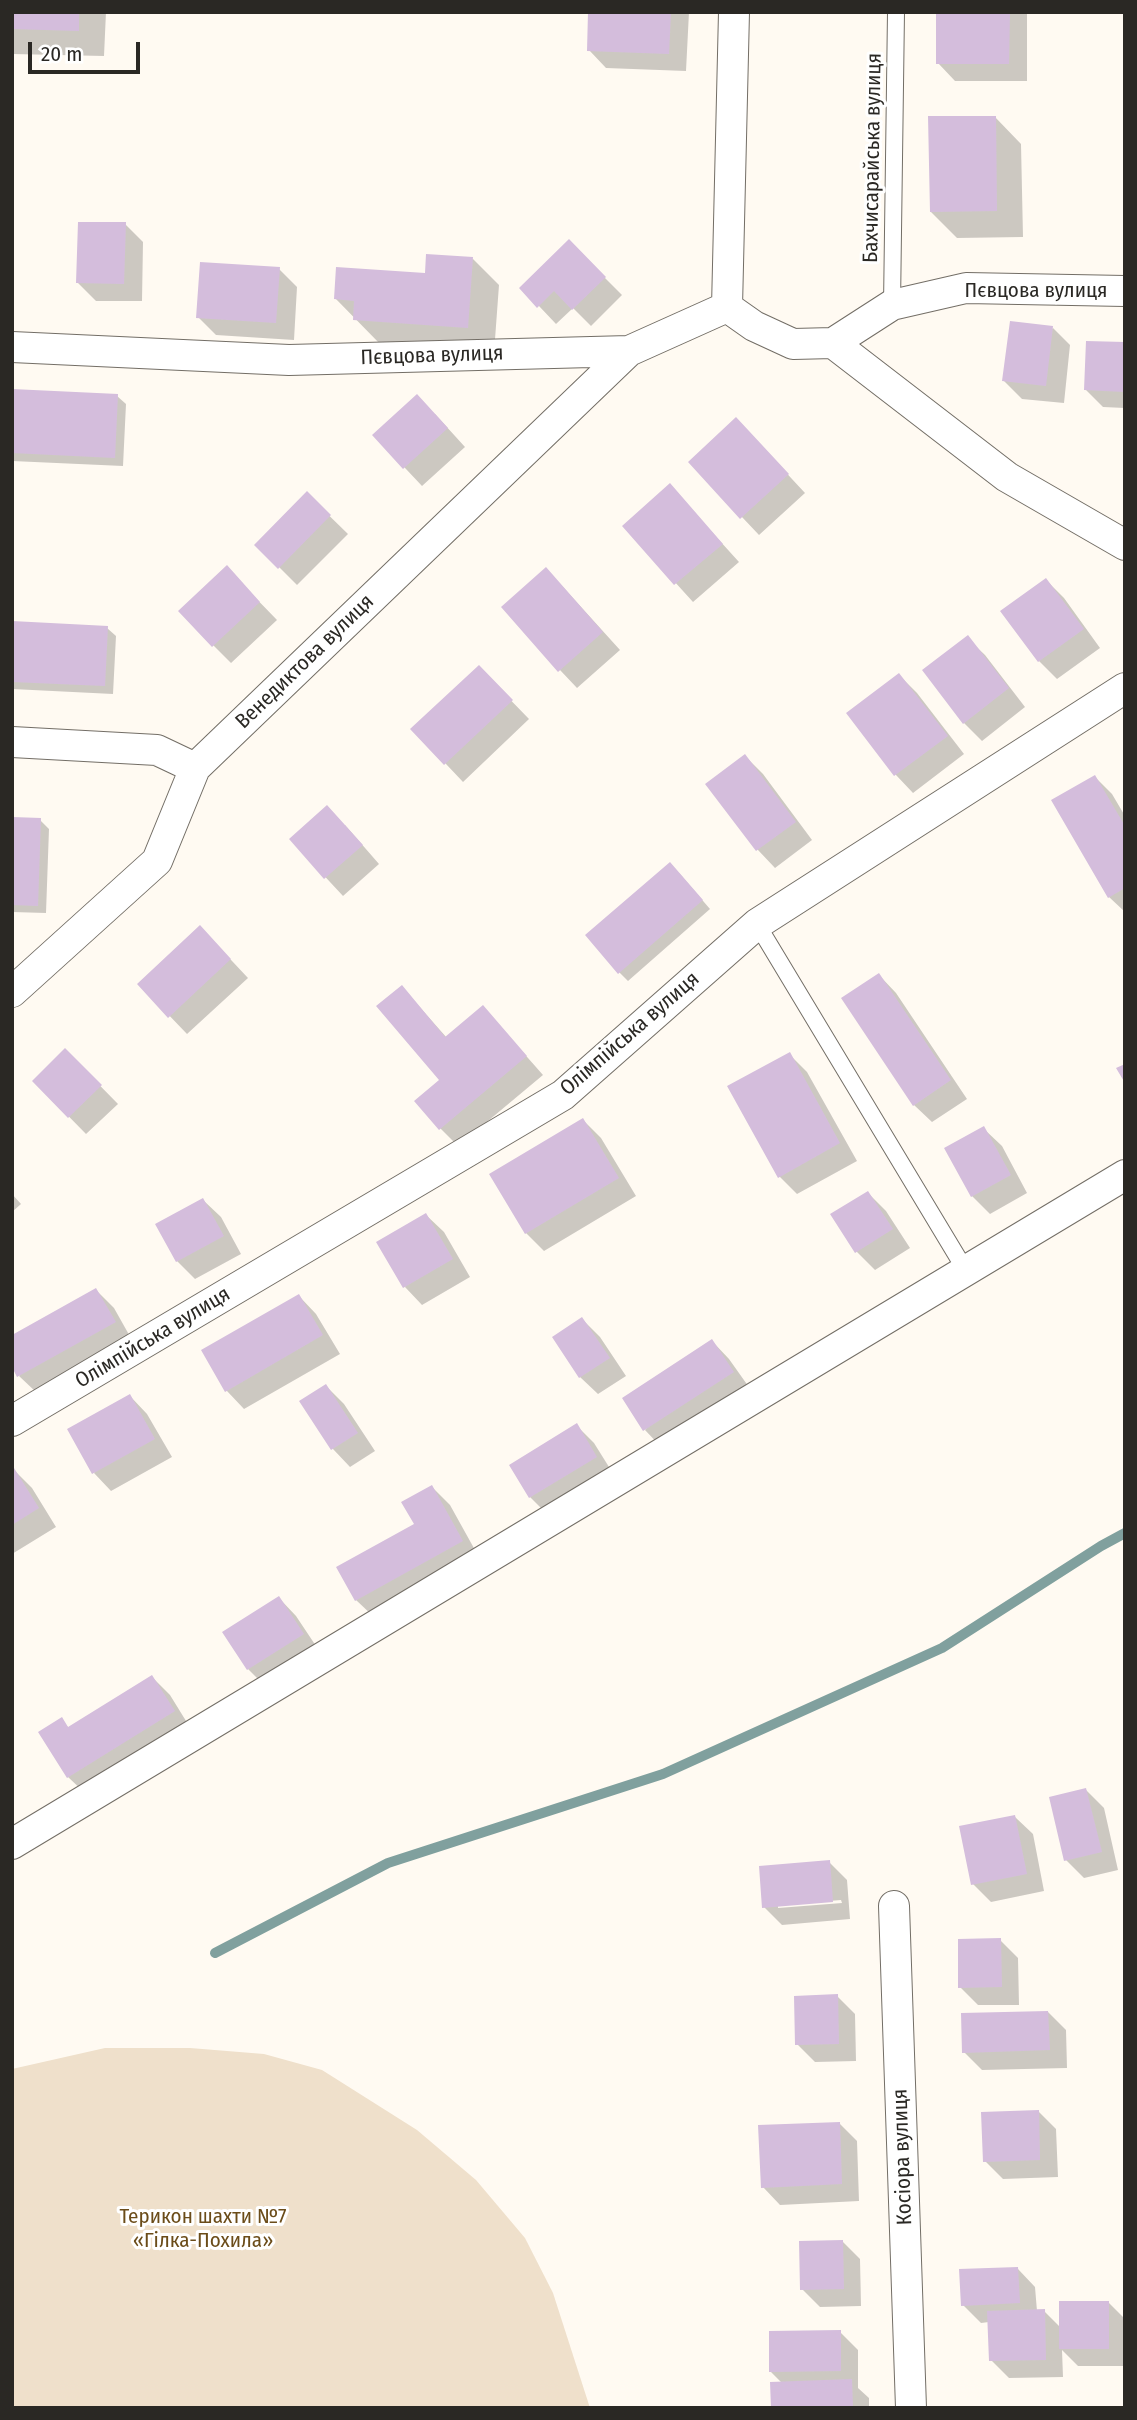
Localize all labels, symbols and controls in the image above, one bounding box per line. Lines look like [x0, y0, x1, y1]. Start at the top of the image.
scale bar [32, 28, 144, 72]
text: 20 m [41, 41, 82, 67]
street label: Бахчисарайська вулиця [859, 53, 887, 263]
street label: Пєвцова вулиця [965, 278, 1107, 304]
street label: Пєвцова вулиця [360, 341, 504, 371]
street label: Венедиктова вулиця [231, 590, 379, 734]
street label: Олімпійська вулиця [555, 967, 705, 1101]
street label: Олімпійська вулиця [71, 1282, 235, 1394]
street label: Косіора вулиця [888, 2088, 918, 2226]
park label: Терикон шахти №7 «Гілка-Похила» [120, 2204, 286, 2254]

